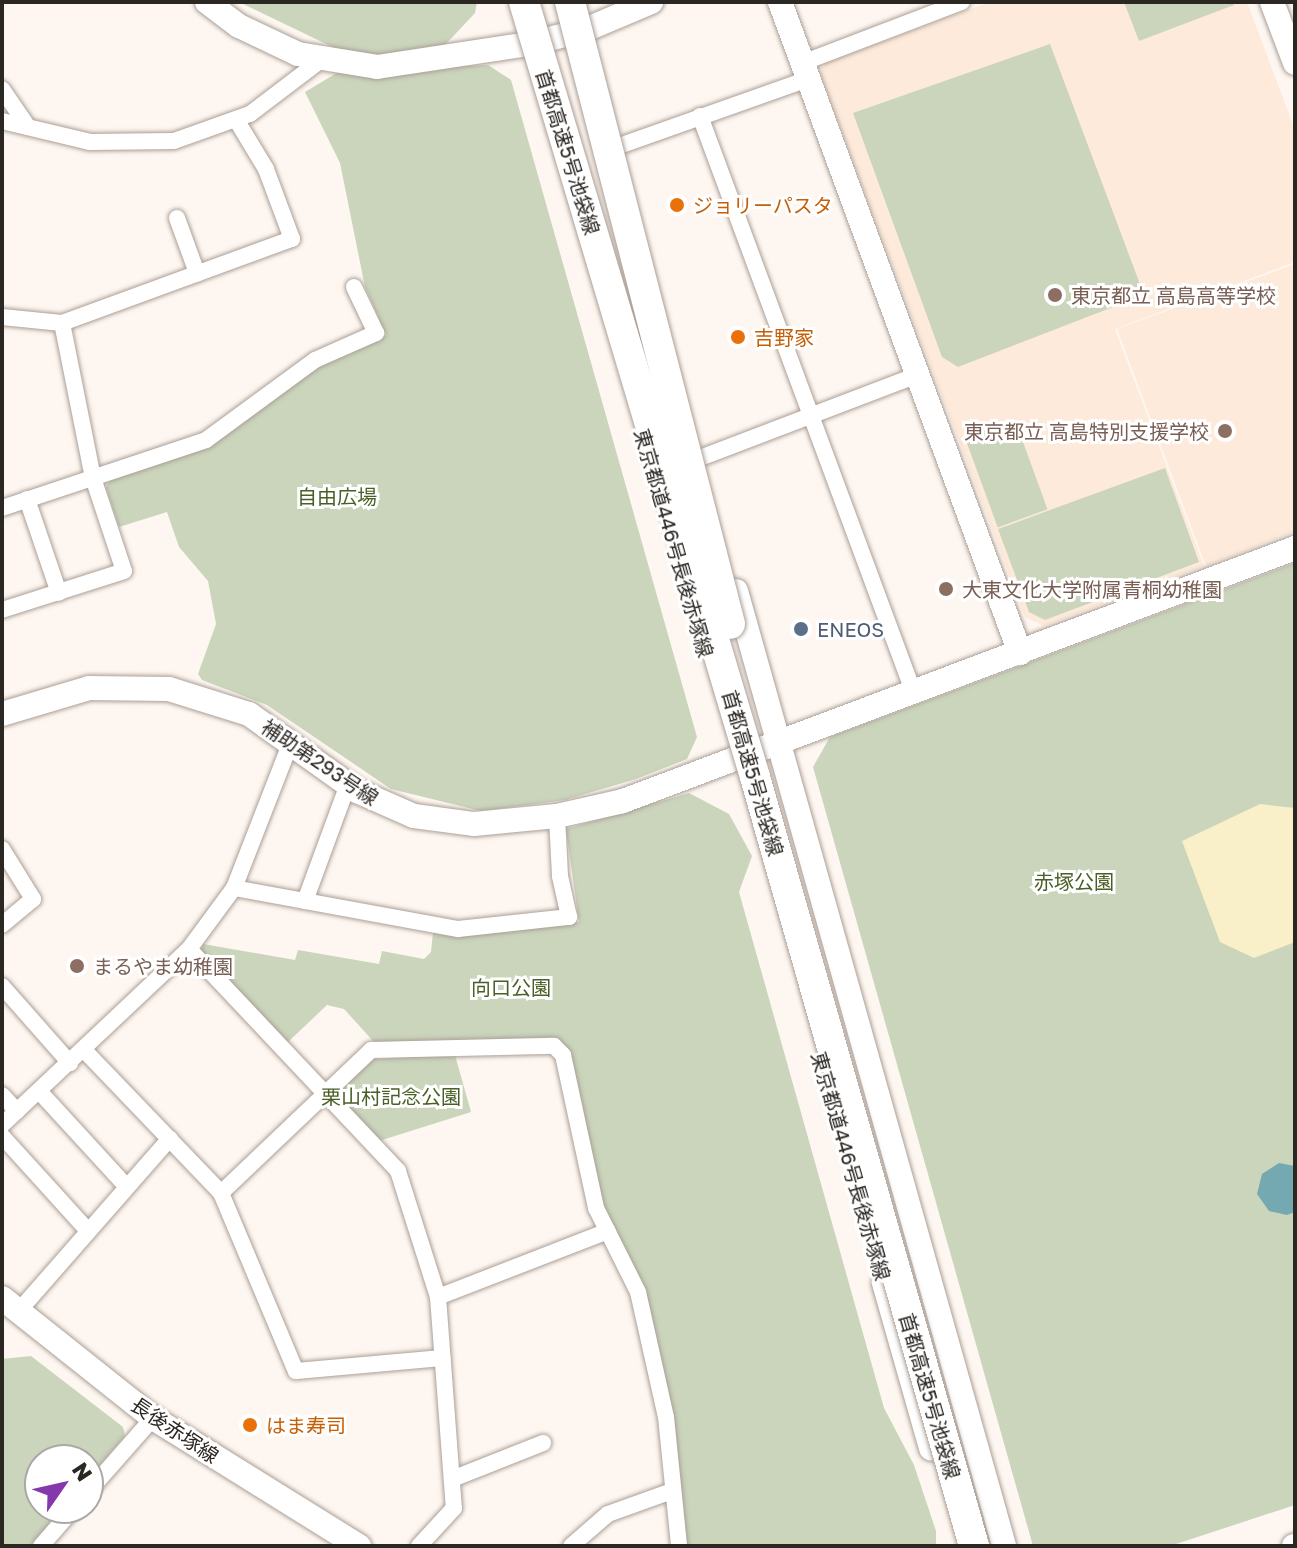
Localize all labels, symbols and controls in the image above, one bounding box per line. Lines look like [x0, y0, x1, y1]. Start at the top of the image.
street label: 首都高速5号池袋線 [531, 66, 605, 238]
place label: ジョリーパスタ [693, 193, 833, 217]
marker: ジョリーパスタ [668, 196, 686, 214]
place label: 東京都立 高島高等学校 [1071, 283, 1276, 307]
marker: 東京都立 高島高等学校 [1046, 286, 1064, 304]
place label: 吉野家 [754, 325, 814, 349]
marker: 吉野家 [729, 328, 747, 346]
place label: 東京都立 高島特別支援学校 [964, 419, 1209, 443]
marker: 東京都立 高島特別支援学校 [1216, 422, 1234, 440]
street label: 東京都道446号長後赤塚線 [630, 426, 718, 660]
park label: 自由広場 [297, 484, 377, 508]
place label: 大東文化大学附属青桐幼稚園 [962, 577, 1222, 601]
marker: 大東文化大学附属青桐幼稚園 [937, 580, 955, 598]
place label: ENEOS [817, 617, 884, 641]
marker: ENEOS [792, 620, 810, 638]
street label: 首都高速5号池袋線 [718, 687, 788, 859]
street label: 補助第293号線 [257, 714, 383, 810]
park label: 赤塚公園 [1034, 869, 1114, 893]
place label: まるやま幼稚園 [93, 954, 233, 978]
marker: まるやま幼稚園 [68, 957, 86, 975]
park label: 向口公園 [471, 975, 551, 999]
street label: 東京都道446号長後赤塚線 [807, 1049, 895, 1283]
park label: 栗山村記念公園 [321, 1084, 461, 1108]
street label: 首都高速5号池袋線 [895, 1310, 965, 1482]
street label: 長後赤塚線 [127, 1392, 223, 1468]
place label: はま寿司 [266, 1413, 346, 1437]
marker: はま寿司 [241, 1416, 259, 1434]
north arrow [24, 1444, 104, 1524]
text: N [67, 1457, 99, 1486]

